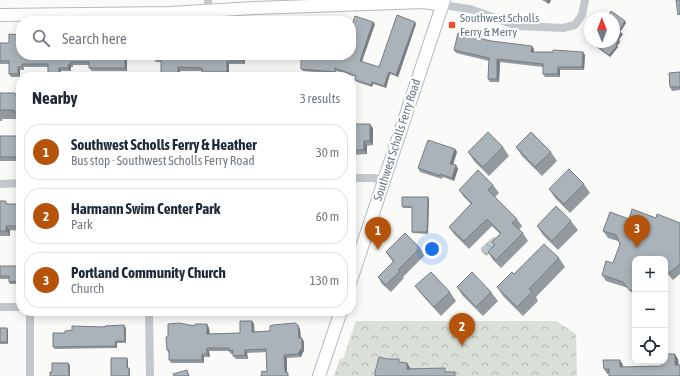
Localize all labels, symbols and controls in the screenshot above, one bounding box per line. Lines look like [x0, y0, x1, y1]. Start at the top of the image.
place label: Southwest Scholls Ferry & Merry [460, 11, 539, 39]
north arrow [584, 12, 620, 48]
search box [16, 16, 356, 60]
marker: Southwest Scholls Ferry & Merry [447, 20, 457, 30]
icon: search [30, 27, 52, 49]
text: Search here [62, 30, 127, 47]
street label: Southwest Scholls Ferry Road [371, 77, 423, 203]
text: Nearby [32, 88, 78, 108]
text: 3 results [300, 91, 340, 106]
text: Southwest Scholls Ferry & Heather [71, 136, 257, 153]
text: 1 [43, 145, 49, 160]
text: 30 m [316, 145, 339, 160]
text: Bus stop · Southwest Scholls Ferry Road [71, 153, 255, 168]
text: Harmann Swim Center Park [71, 200, 220, 217]
text: 2 [43, 209, 49, 224]
text: 60 m [316, 209, 339, 224]
pin: 3 [624, 215, 650, 248]
text: Park [71, 217, 93, 232]
pin: 1 [365, 217, 391, 250]
your location [422, 239, 442, 259]
map controls [632, 256, 668, 364]
button: + [632, 256, 668, 292]
text: Portland Community Church [71, 264, 226, 281]
text: 3 [43, 273, 49, 288]
text: 130 m [310, 273, 339, 288]
text: Church [71, 281, 104, 296]
button: − [632, 292, 668, 328]
pin: 2 [449, 313, 475, 346]
button: locate [632, 328, 668, 364]

